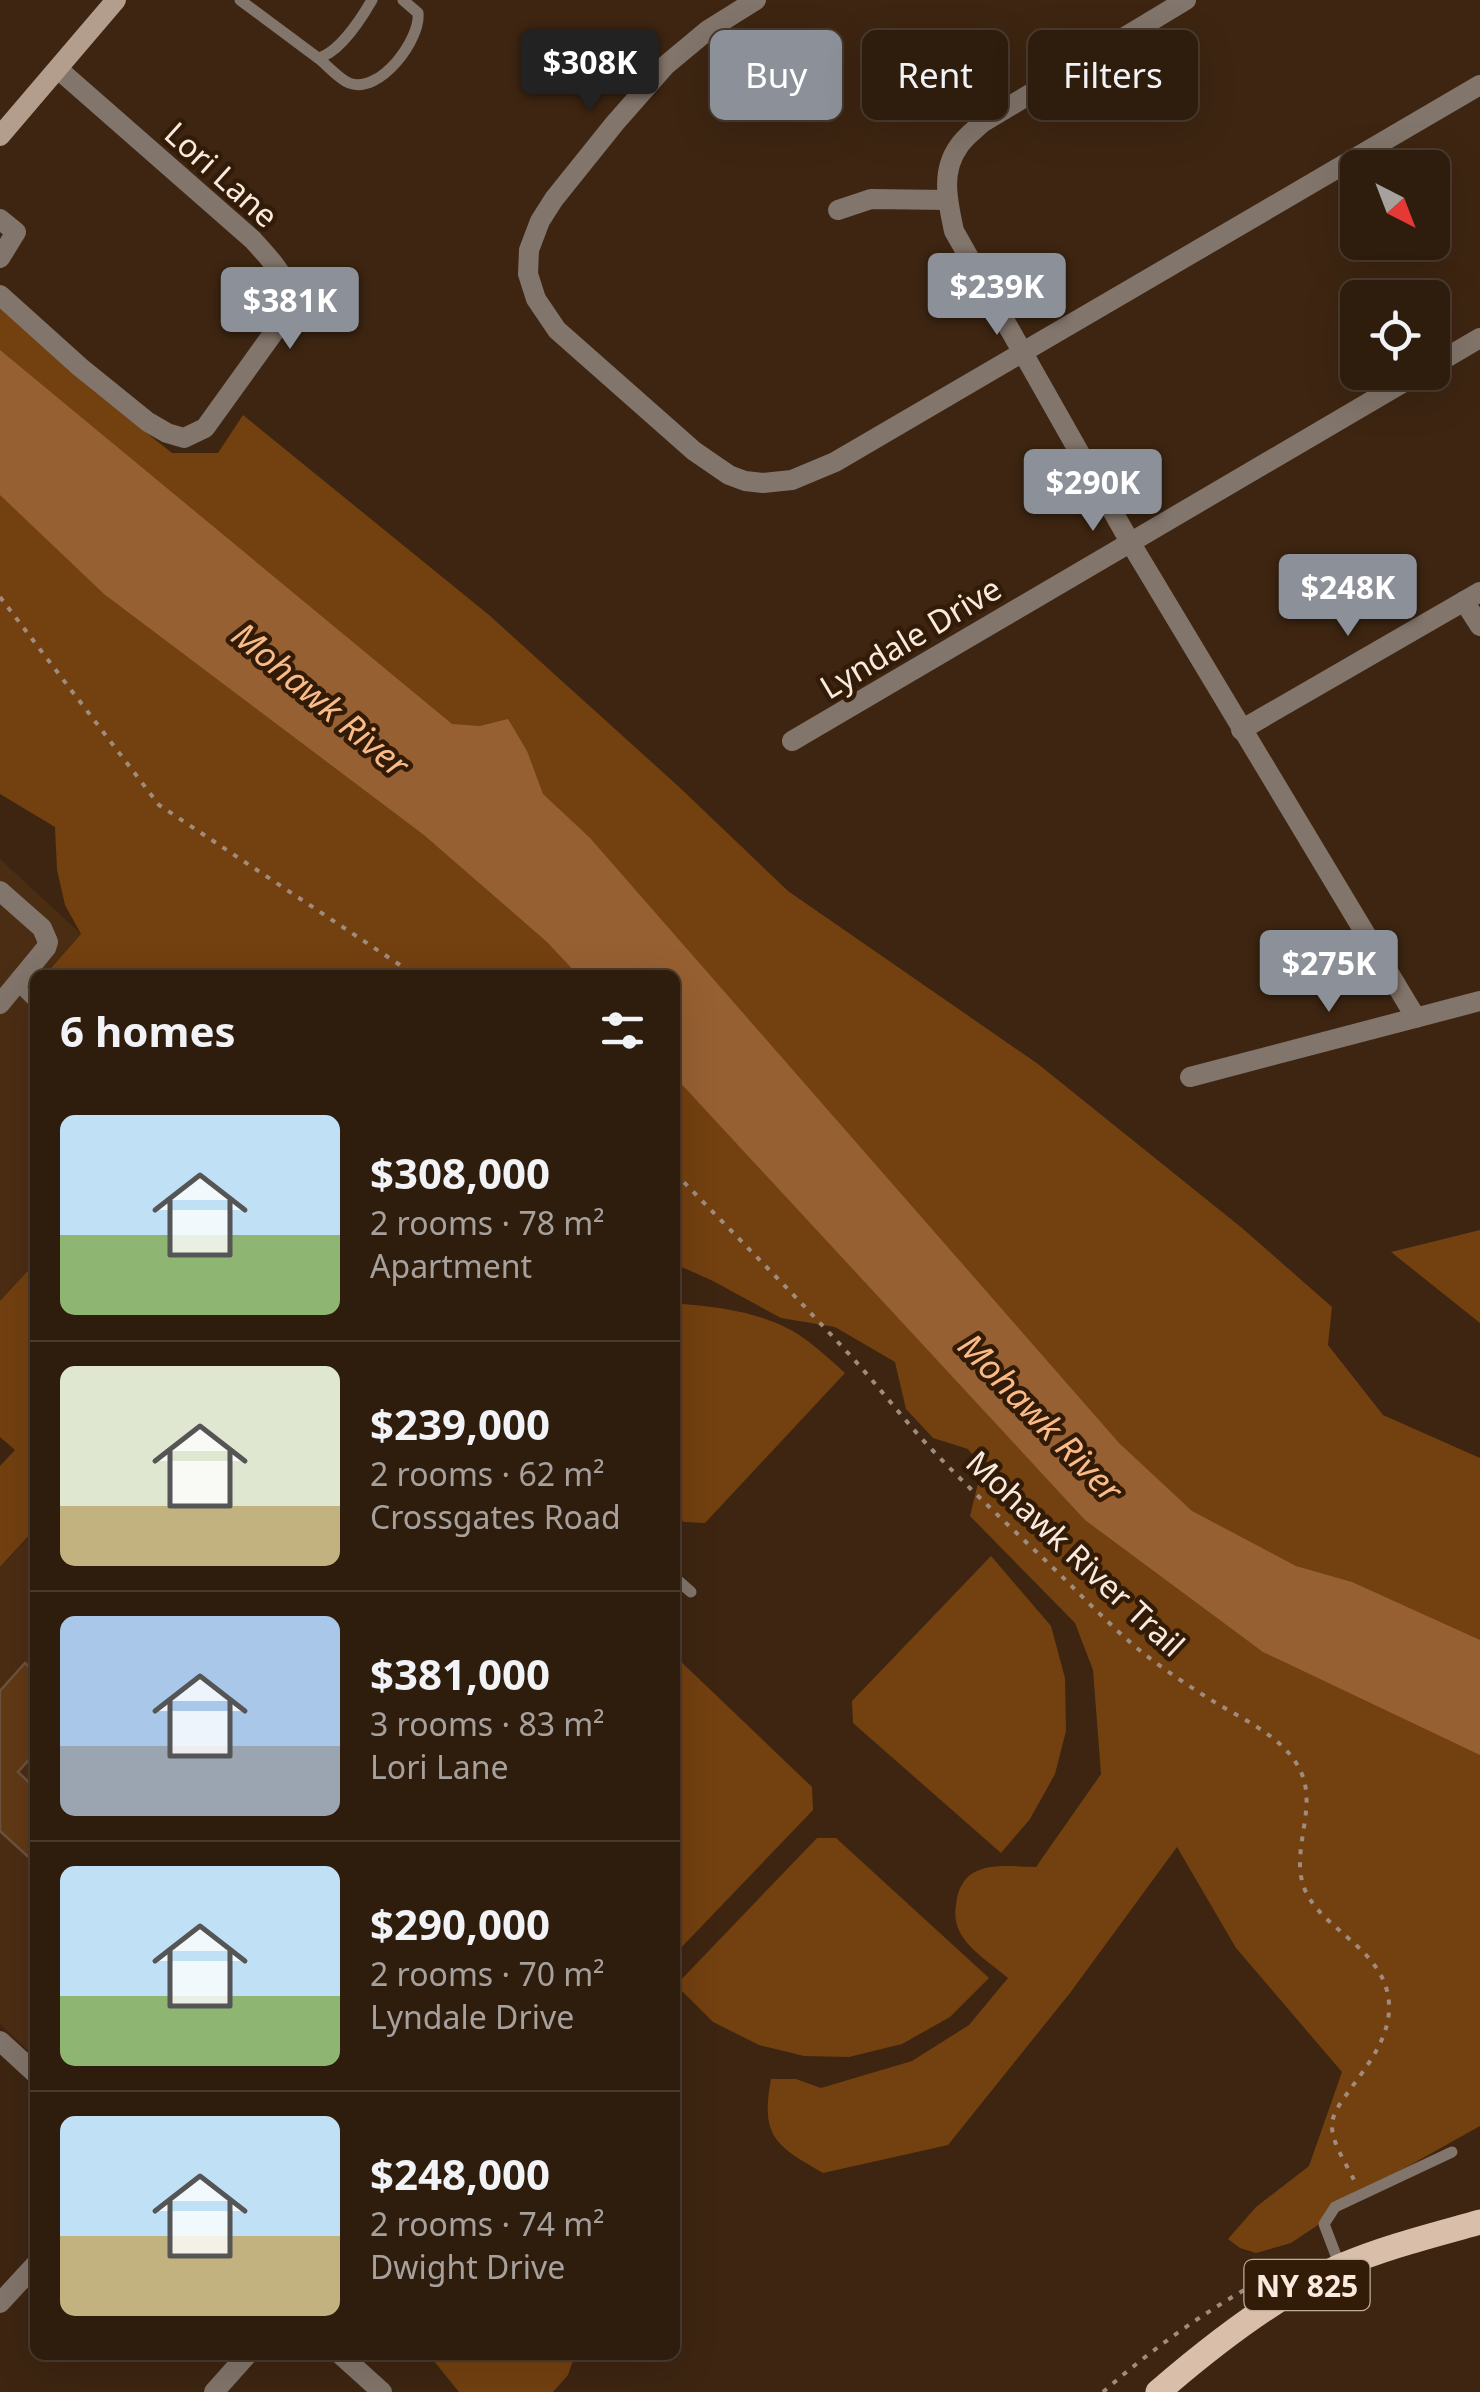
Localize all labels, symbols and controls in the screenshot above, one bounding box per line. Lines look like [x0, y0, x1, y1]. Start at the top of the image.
pin: $308K [520, 29, 660, 114]
chip: Buy [710, 30, 842, 120]
chip: Rent [862, 30, 1008, 120]
chip: Filters [1028, 30, 1198, 120]
text: $308K [543, 40, 637, 83]
street label: Lori Lane [156, 112, 288, 236]
north arrow [1340, 150, 1450, 260]
map controls [1340, 150, 1450, 390]
pin: $239K [927, 253, 1067, 338]
text: $239K [950, 264, 1044, 307]
pin: $381K [220, 267, 360, 352]
text: $381K [243, 278, 337, 321]
button: locate [1340, 280, 1450, 390]
pin: $290K [1023, 449, 1163, 534]
text: $290K [1046, 460, 1140, 503]
pin: $248K [1278, 554, 1418, 639]
text: $248K [1301, 565, 1395, 608]
street label: Lyndale Drive [811, 566, 1009, 708]
water label: Mohawk River [222, 611, 421, 788]
pin: $275K [1259, 930, 1399, 1015]
text: $275K [1282, 941, 1376, 984]
text: 6 homes [60, 1002, 236, 1059]
icon: filters [595, 1003, 650, 1058]
text: $308,000 [370, 1144, 550, 1201]
icon: home [140, 1155, 260, 1275]
text: 2 rooms · 78 m² [370, 1201, 604, 1244]
text: Apartment [370, 1244, 532, 1287]
water label: Mohawk River [948, 1322, 1135, 1513]
text: $239,000 [370, 1395, 550, 1452]
icon: home [140, 1406, 260, 1526]
street label: Mohawk River Trail [958, 1440, 1194, 1666]
text: 2 rooms · 62 m² [370, 1452, 604, 1495]
text: Crossgates Road [370, 1495, 621, 1538]
text: $381,000 [370, 1645, 550, 1702]
icon: home [140, 1656, 260, 1776]
text: 3 rooms · 83 m² [370, 1702, 604, 1745]
text: Lori Lane [370, 1745, 508, 1788]
text: $290,000 [370, 1895, 550, 1952]
icon: home [140, 1906, 260, 2026]
text: 2 rooms · 70 m² [370, 1952, 604, 1995]
text: Lyndale Drive [370, 1995, 574, 2038]
text: $248,000 [370, 2145, 550, 2202]
icon: home [140, 2156, 260, 2276]
text: 2 rooms · 74 m² [370, 2202, 604, 2245]
text: Dwight Drive [370, 2245, 565, 2288]
road number: NY 825 [1244, 2260, 1370, 2310]

